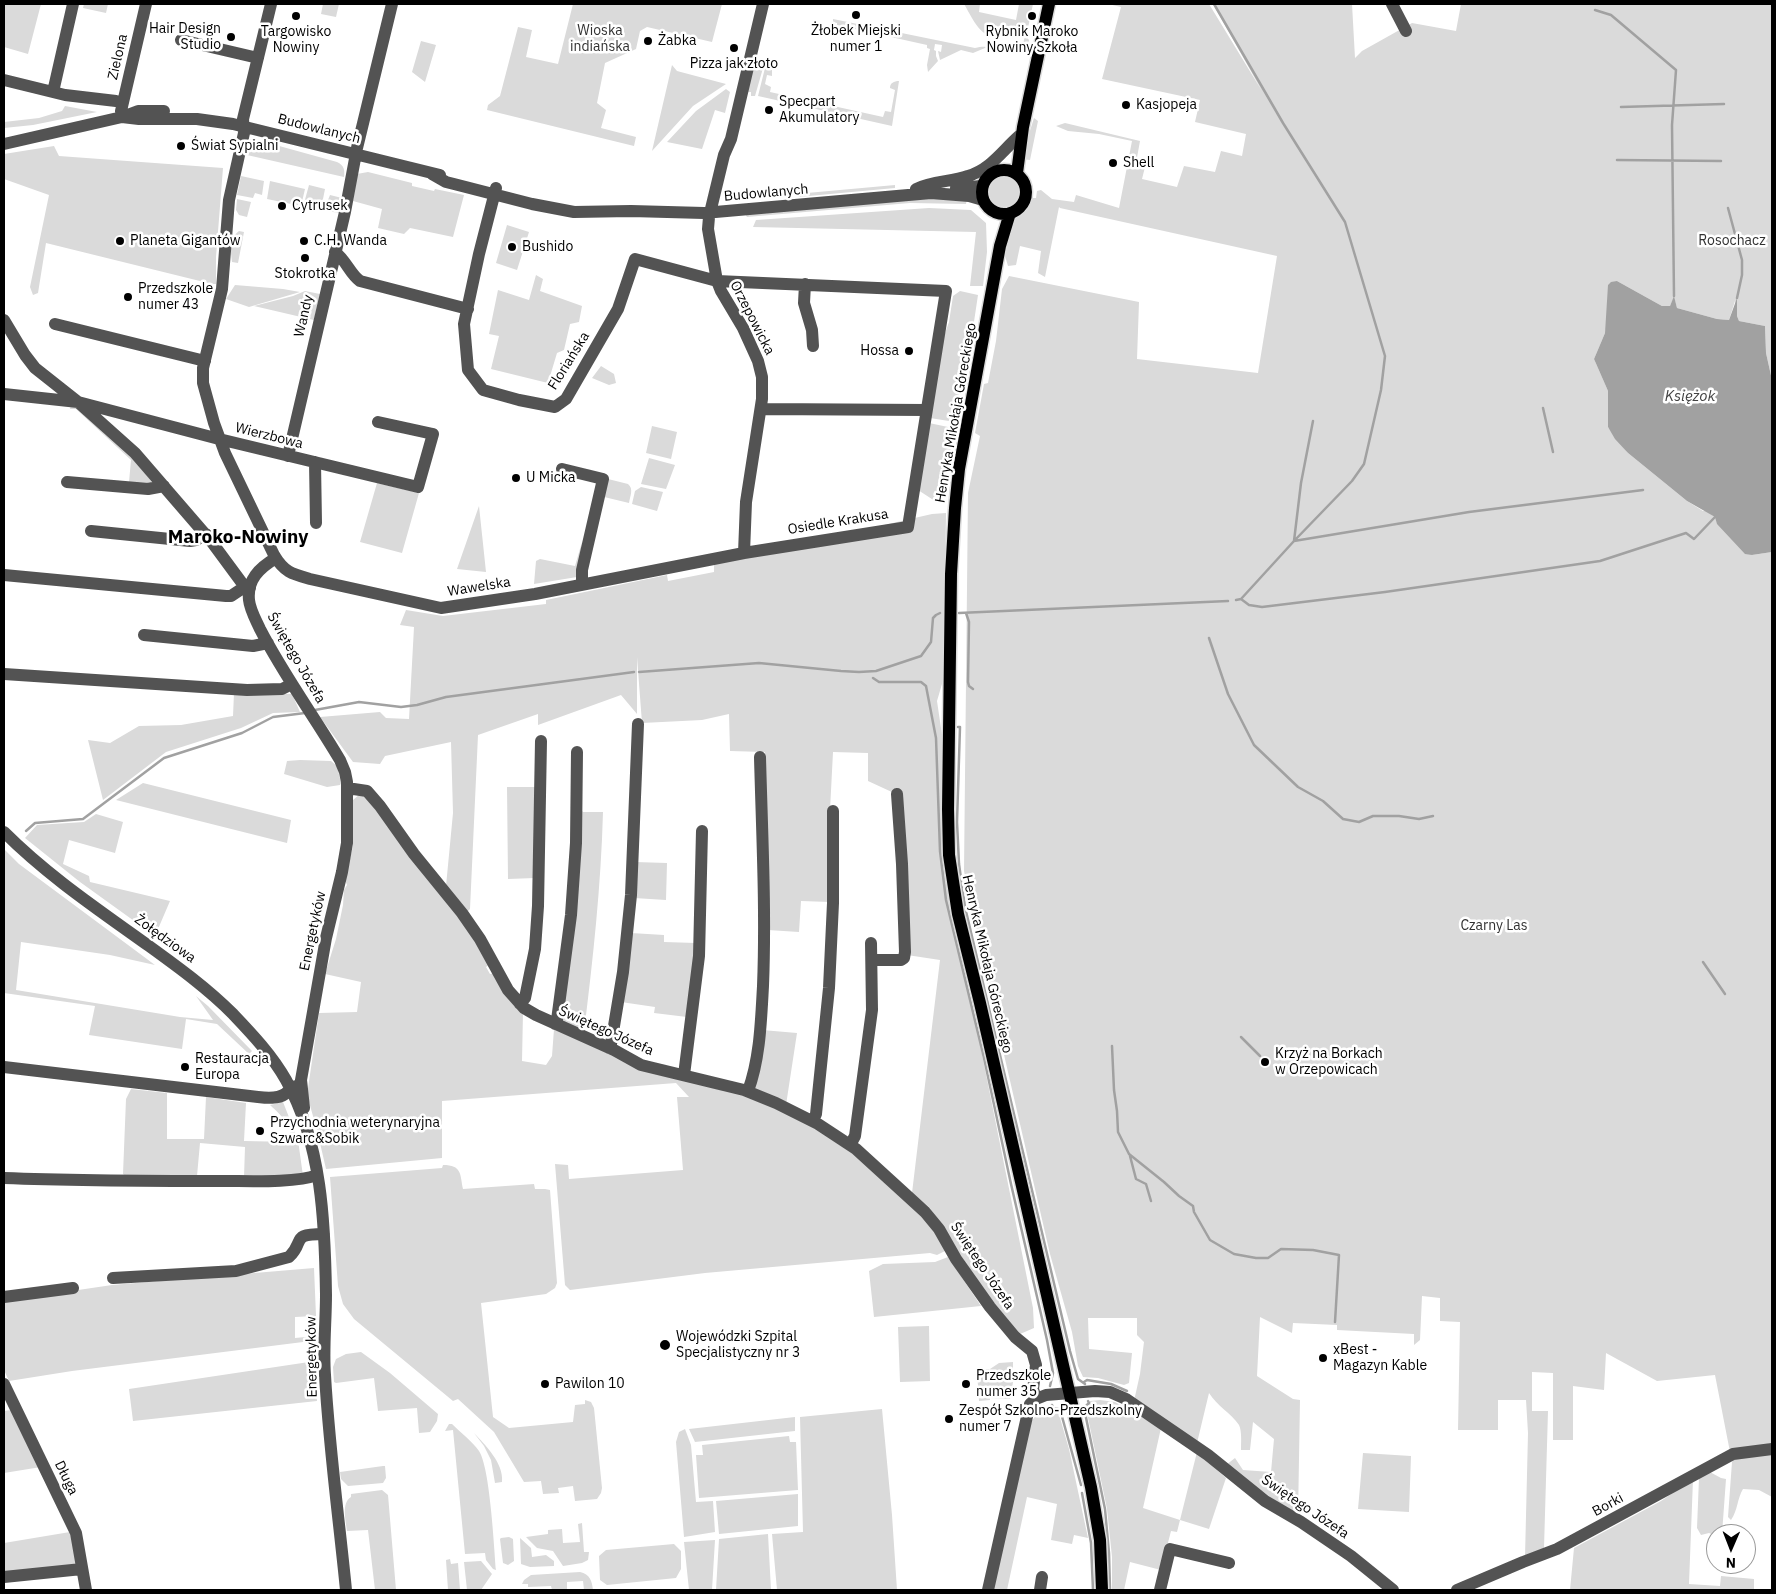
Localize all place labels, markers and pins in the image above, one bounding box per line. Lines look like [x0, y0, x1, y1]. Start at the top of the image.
marker: Żłobek Miejski numer 1 [850, 9, 862, 21]
marker: Targowisko Nowiny [290, 10, 302, 22]
marker: Rybnik Maroko Nowiny Szkoła [1026, 10, 1038, 22]
place label: Hair Design Studio [149, 21, 221, 54]
place label: Żłobek Miejski numer 1 [811, 23, 901, 56]
place label: Targowisko Nowiny [261, 24, 331, 56]
place label: Rybnik Maroko Nowiny Szkoła [986, 24, 1078, 56]
marker: Hair Design Studio [225, 31, 237, 43]
place label: Żabka [658, 33, 696, 49]
marker: Żabka [642, 35, 654, 47]
marker: Pizza jak złoto [728, 42, 740, 54]
place label: Pizza jak złoto [690, 56, 778, 72]
place label: Specpart Akumulatory [779, 94, 860, 126]
place label: Kasjopeja [1136, 97, 1197, 113]
marker: Kasjopeja [1120, 99, 1132, 111]
marker: Specpart Akumulatory [763, 104, 775, 116]
place label: Świat Sypialni [191, 138, 279, 154]
marker: Świat Sypialni [175, 140, 187, 152]
place label: Shell [1123, 155, 1154, 171]
marker: Shell [1107, 157, 1119, 169]
place label: Cytrusek [292, 198, 348, 214]
marker: Cytrusek [276, 200, 288, 212]
place label: Planeta Gigantów [130, 233, 240, 249]
place label: C.H. Wanda [314, 233, 387, 249]
marker: Planeta Gigantów [114, 235, 126, 247]
marker: C.H. Wanda [298, 235, 310, 247]
place label: Bushido [522, 239, 573, 255]
marker: Bushido [506, 241, 518, 253]
marker: Stokrotka [299, 252, 311, 264]
place label: Stokrotka [275, 266, 335, 282]
place label: Przedszkole numer 43 [138, 281, 213, 314]
marker: Przedszkole numer 43 [122, 291, 134, 303]
place label: Hossa [860, 343, 899, 359]
marker: Hossa [903, 345, 915, 357]
place label: U Micka [526, 470, 575, 486]
marker: U Micka [510, 472, 522, 484]
place label: Krzyż na Borkach w Orzepowicach [1275, 1046, 1383, 1078]
place label: Restauracja Europa [195, 1051, 269, 1084]
marker: Krzyż na Borkach w Orzepowicach [1259, 1056, 1271, 1068]
marker: Restauracja Europa [179, 1061, 191, 1073]
place label: Przychodnia weterynaryjna Szwarc&Sobik [270, 1115, 440, 1148]
marker: Przychodnia weterynaryjna Szwarc&Sobik [254, 1125, 266, 1137]
place label: Wojewódzki Szpital Specjalistyczny nr 3 [676, 1329, 800, 1361]
marker: Wojewódzki Szpital Specjalistyczny nr 3 [658, 1338, 672, 1352]
place label: xBest - Magazyn Kable [1333, 1342, 1427, 1374]
marker: xBest - Magazyn Kable [1317, 1352, 1329, 1364]
place label: Przedszkole numer 35 [976, 1368, 1051, 1400]
place label: Pawilon 10 [555, 1376, 625, 1392]
marker: Pawilon 10 [539, 1378, 551, 1390]
marker: Przedszkole numer 35 [960, 1378, 972, 1390]
place label: Zespół Szkolno-Przedszkolny numer 7 [959, 1403, 1142, 1435]
marker: Zespół Szkolno-Przedszkolny numer 7 [943, 1413, 955, 1425]

